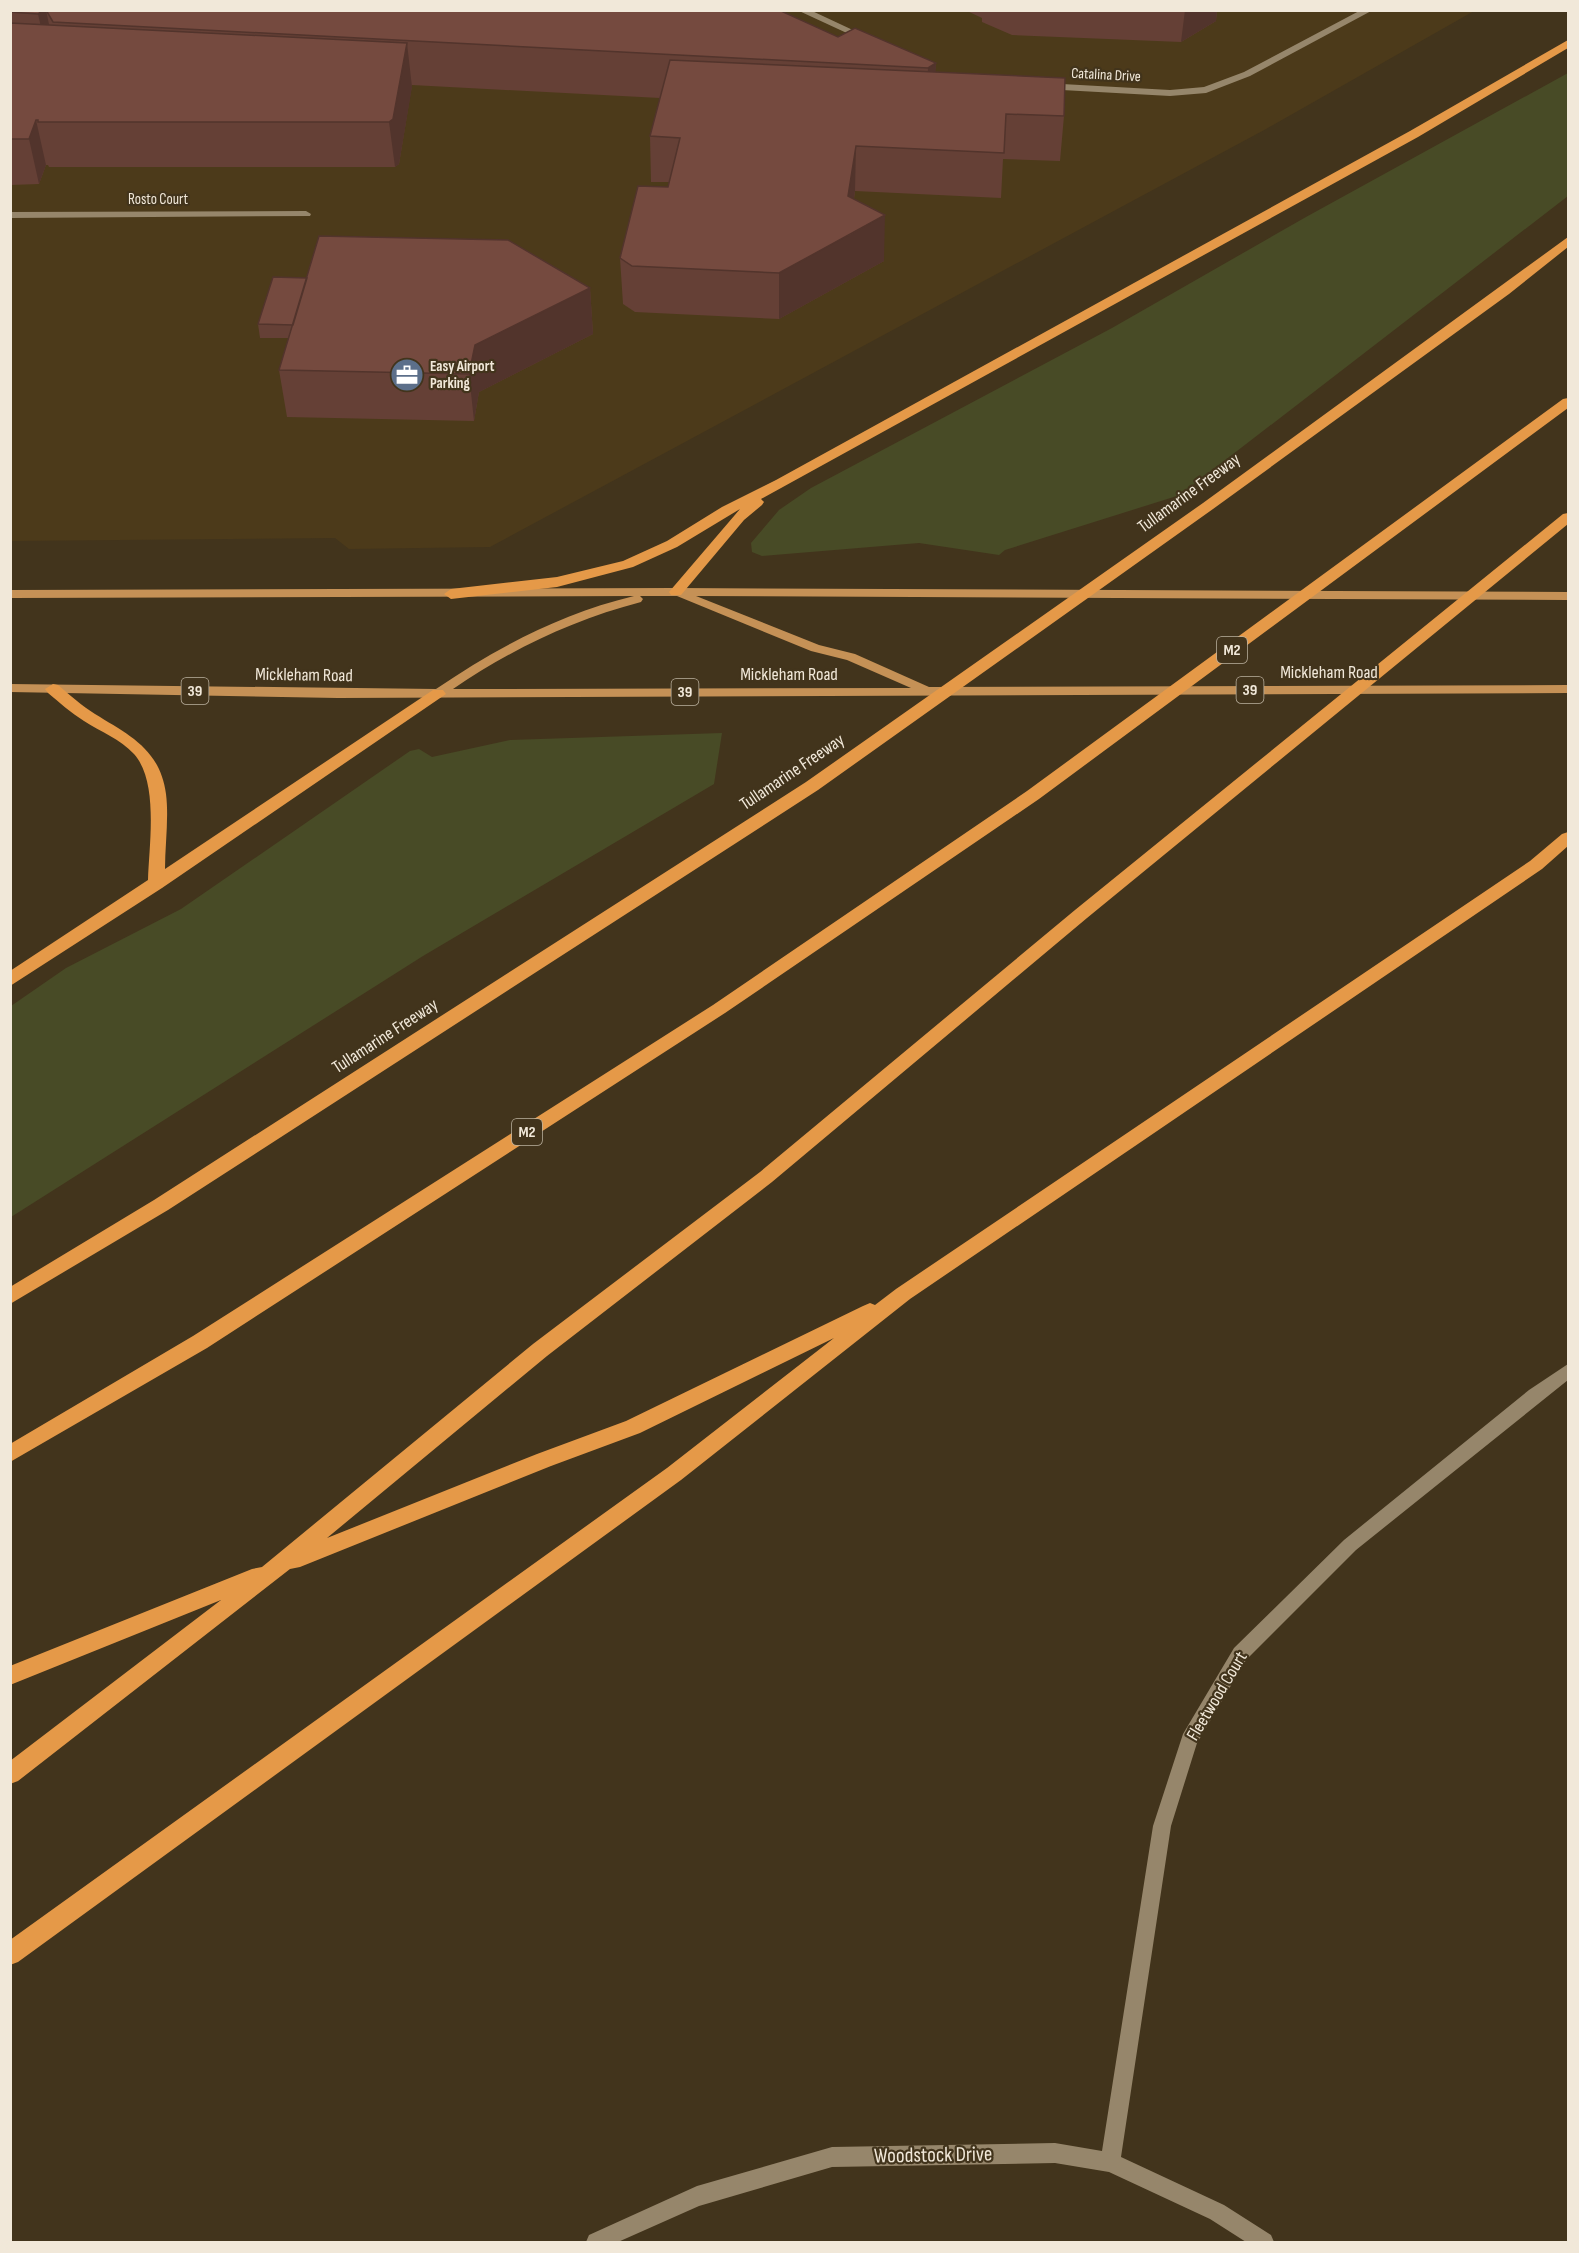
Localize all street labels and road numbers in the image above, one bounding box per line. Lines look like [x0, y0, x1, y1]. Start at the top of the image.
street label: Catalina Drive [1071, 64, 1141, 86]
street label: Rosto Court [128, 190, 188, 209]
street label: Tullamarine Freeway [1134, 449, 1244, 537]
road number: M2 [1217, 637, 1247, 663]
street label: Mickleham Road [1280, 662, 1378, 683]
street label: Mickleham Road [255, 664, 353, 686]
street label: Mickleham Road [740, 664, 838, 685]
road number: 39 [1236, 677, 1264, 703]
road number: 39 [182, 678, 208, 704]
road number: 39 [672, 679, 698, 705]
street label: Tullamarine Freeway [736, 729, 848, 815]
street label: Tullamarine Freeway [328, 994, 442, 1078]
road number: M2 [512, 1119, 542, 1145]
street label: Fleetwood Court [1182, 1647, 1252, 1744]
street label: Woodstock Drive [874, 2141, 992, 2169]

